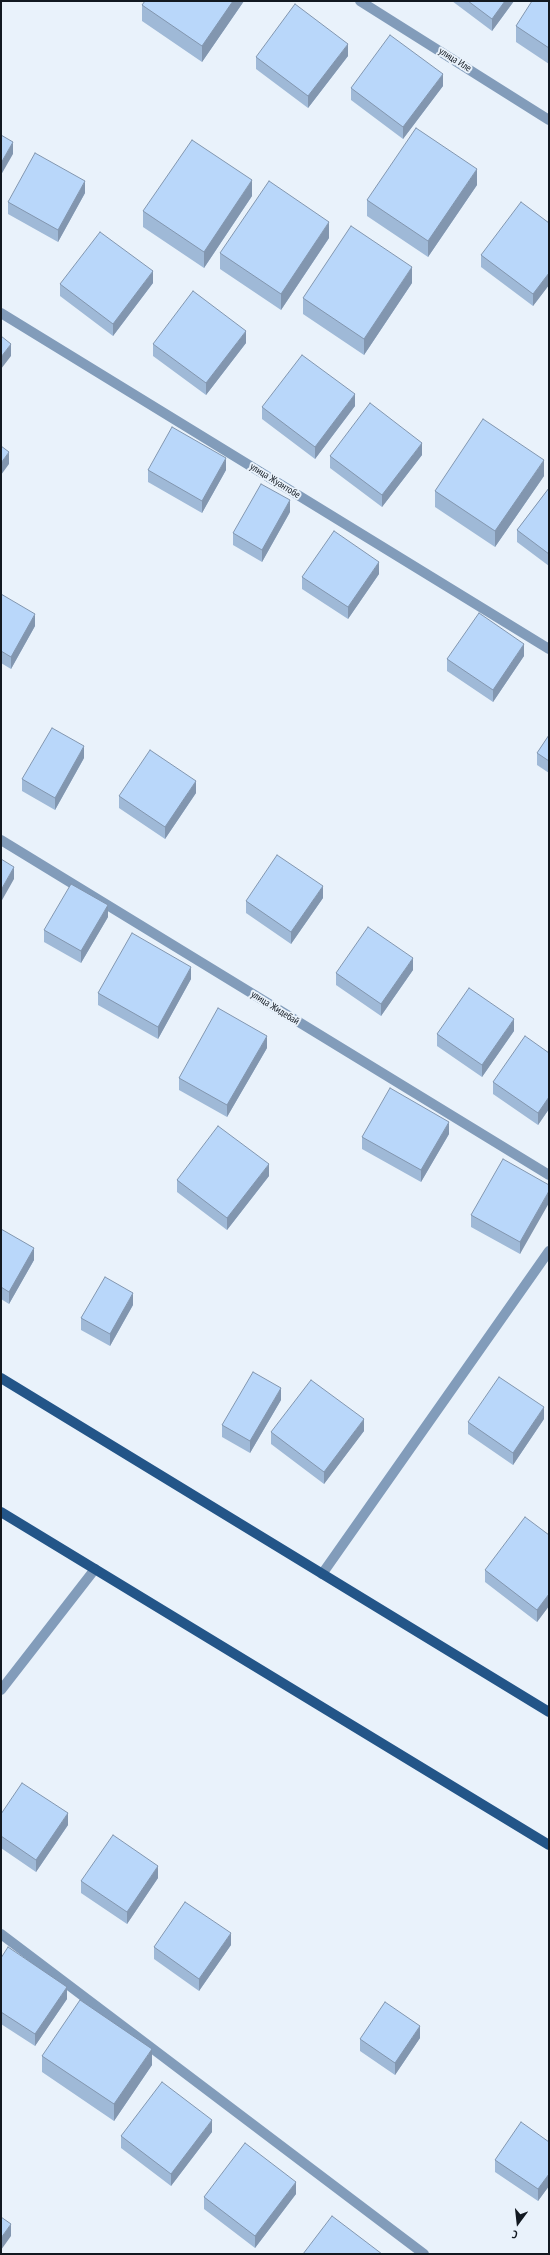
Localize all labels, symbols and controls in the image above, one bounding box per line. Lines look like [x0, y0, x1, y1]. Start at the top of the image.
street label: улица Иле [436, 45, 474, 75]
street label: улица Жуантобе [248, 461, 302, 501]
street label: улица Жидебай [249, 988, 301, 1028]
north arrow [498, 2203, 538, 2243]
text: С [511, 2227, 519, 2242]

